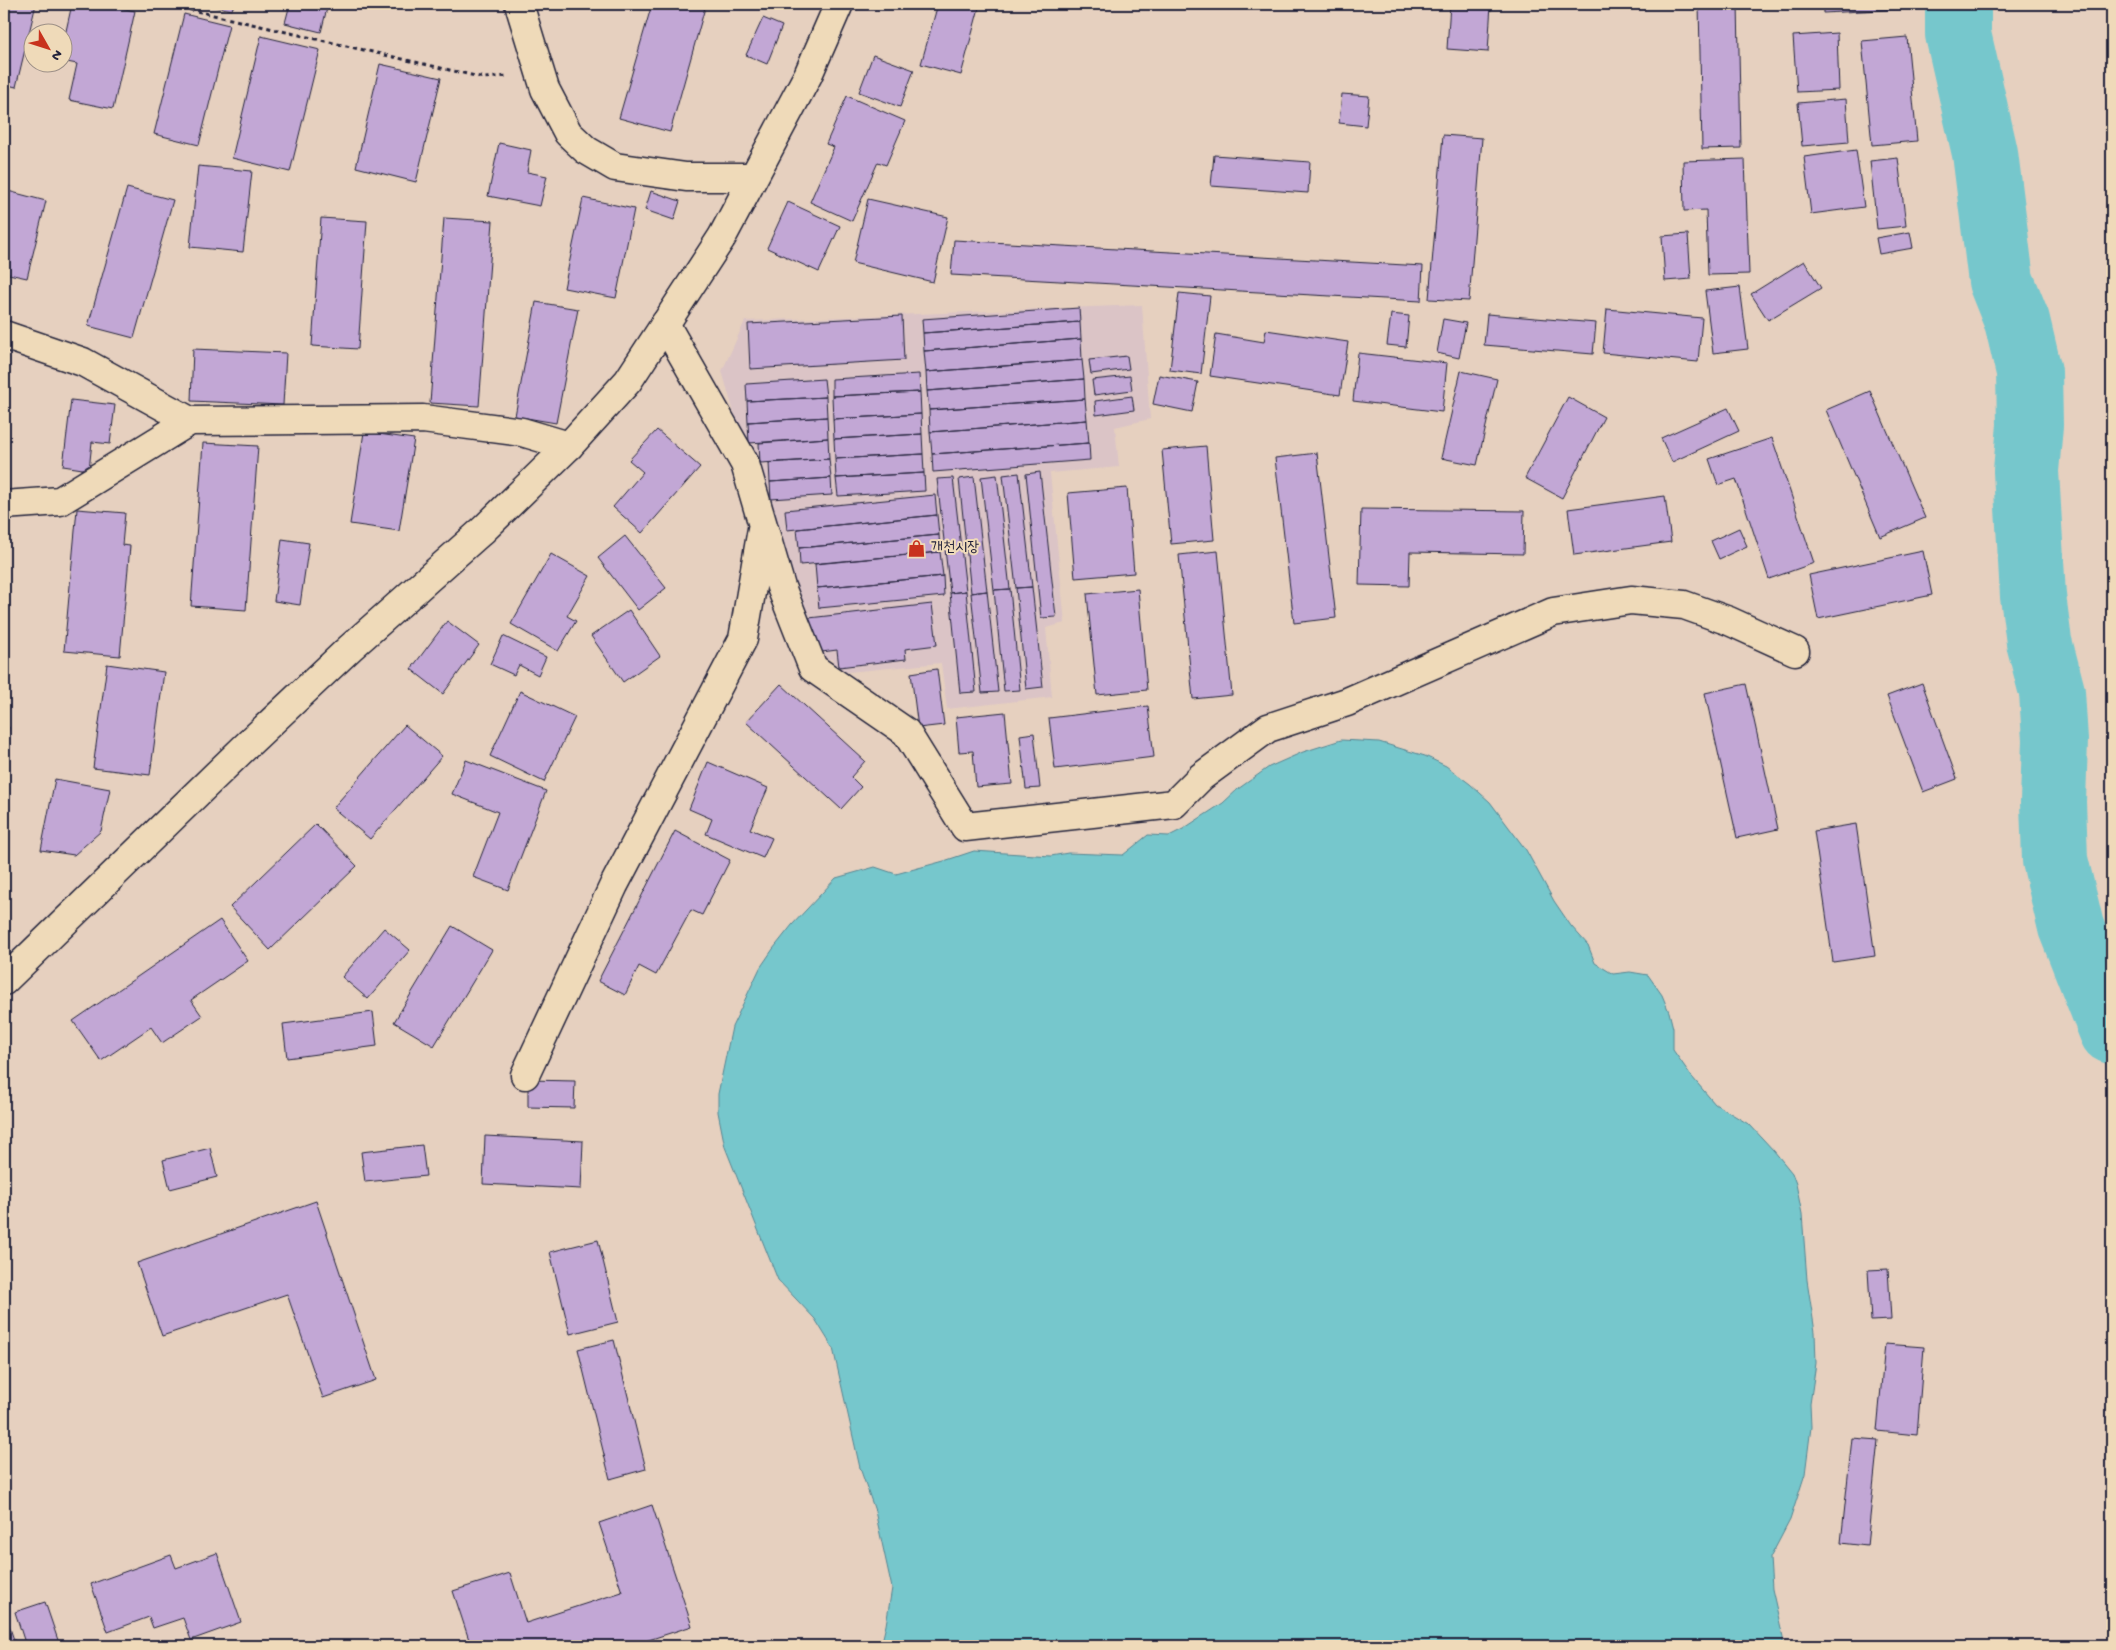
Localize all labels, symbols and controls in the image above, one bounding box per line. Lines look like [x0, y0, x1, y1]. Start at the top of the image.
north arrow [22, 22, 72, 72]
text: N [47, 46, 66, 64]
shop icon: 개천시장 [907, 538, 927, 558]
place label: 개천시장 [931, 539, 979, 557]

